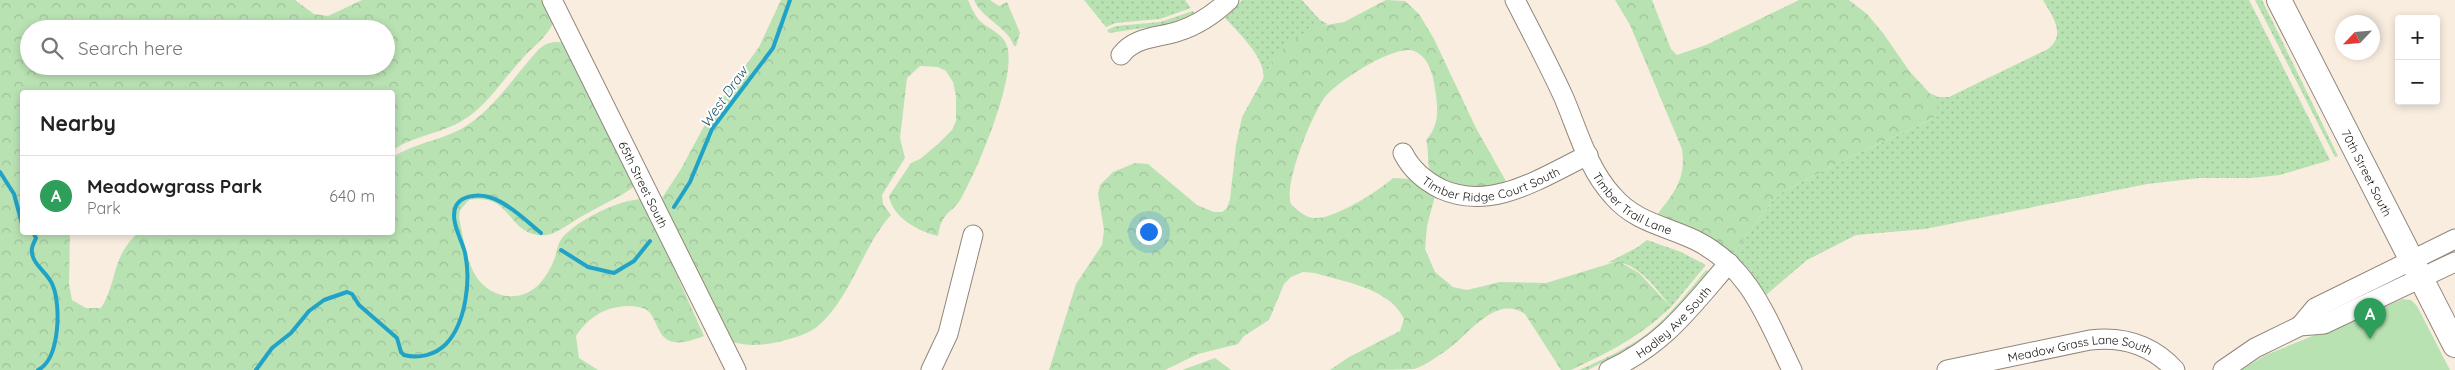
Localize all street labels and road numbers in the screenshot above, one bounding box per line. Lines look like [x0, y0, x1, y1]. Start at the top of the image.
street label: 70th Street South [2339, 127, 2396, 219]
street label: 65th Street South [616, 139, 672, 230]
street label: Timber Ridge Court South [1420, 163, 1562, 204]
street label: Timber Trail Lane [1590, 169, 1674, 237]
street label: Hadley Ave South [1633, 283, 1714, 361]
street label: Meadow Grass Lane South [2006, 332, 2155, 365]

